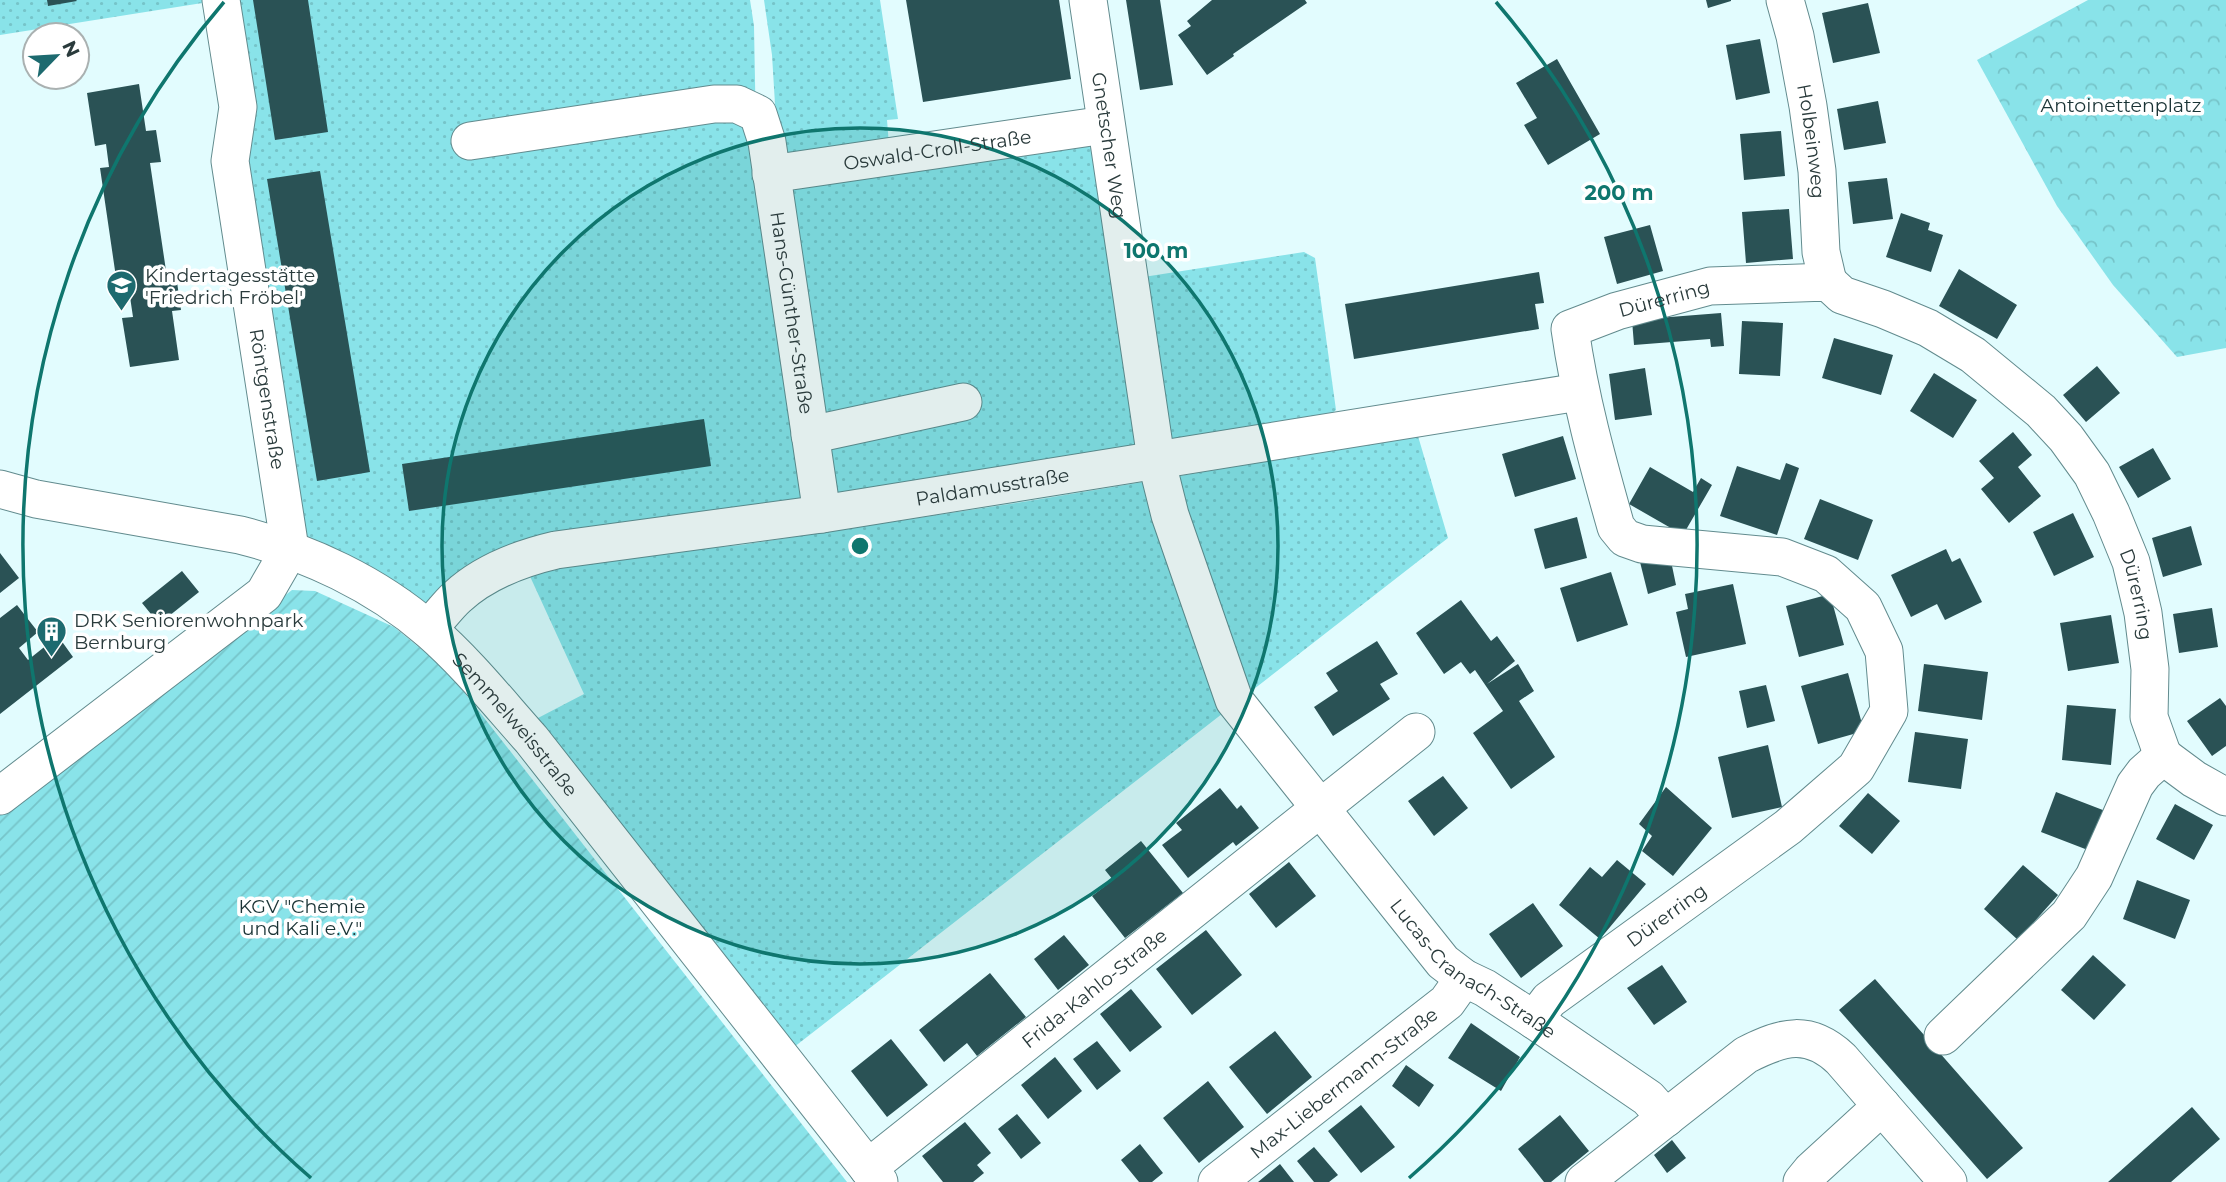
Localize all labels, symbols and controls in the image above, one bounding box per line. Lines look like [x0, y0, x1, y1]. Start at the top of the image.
north arrow [21, 21, 91, 91]
text: N [57, 37, 85, 61]
street label: Gnetscher Weg [1087, 70, 1132, 220]
street label: Holbeinweg [1793, 82, 1830, 199]
park label: Antoinettenplatz [2041, 94, 2201, 117]
street label: Oswald-Croll-Straße [842, 124, 1033, 175]
text: 200 m [1585, 180, 1653, 205]
street label: Hans-Günther-Straße [766, 210, 819, 416]
text: 100 m [1124, 238, 1188, 263]
place label: Kindertagesstätte 'Friedrich Fröbel' [145, 264, 315, 309]
school or university icon: Kindertagesstätte 'Friedrich Fröbel' [105, 269, 139, 313]
street label: Dürerring [1616, 275, 1712, 322]
street label: Röntgenstraße [245, 327, 289, 471]
street label: Paldamusstraße [914, 463, 1071, 510]
centre of rings [848, 534, 872, 558]
street label: Dürerring [2115, 545, 2158, 642]
place label: DRK Seniorenwohnpark Bernburg [74, 609, 304, 654]
building icon: DRK Seniorenwohnpark Bernburg [34, 614, 68, 658]
street label: Semmelweisstraße [448, 648, 583, 801]
street label: Dürerring [1622, 878, 1711, 952]
street label: Lucas-Cranach-Straße [1386, 894, 1560, 1043]
park label: KGV "Chemie und Kali e.V." [239, 895, 366, 940]
street label: Frida-Kahlo-Straße [1017, 923, 1171, 1053]
street label: Max-Liebermann-Straße [1245, 1002, 1442, 1163]

